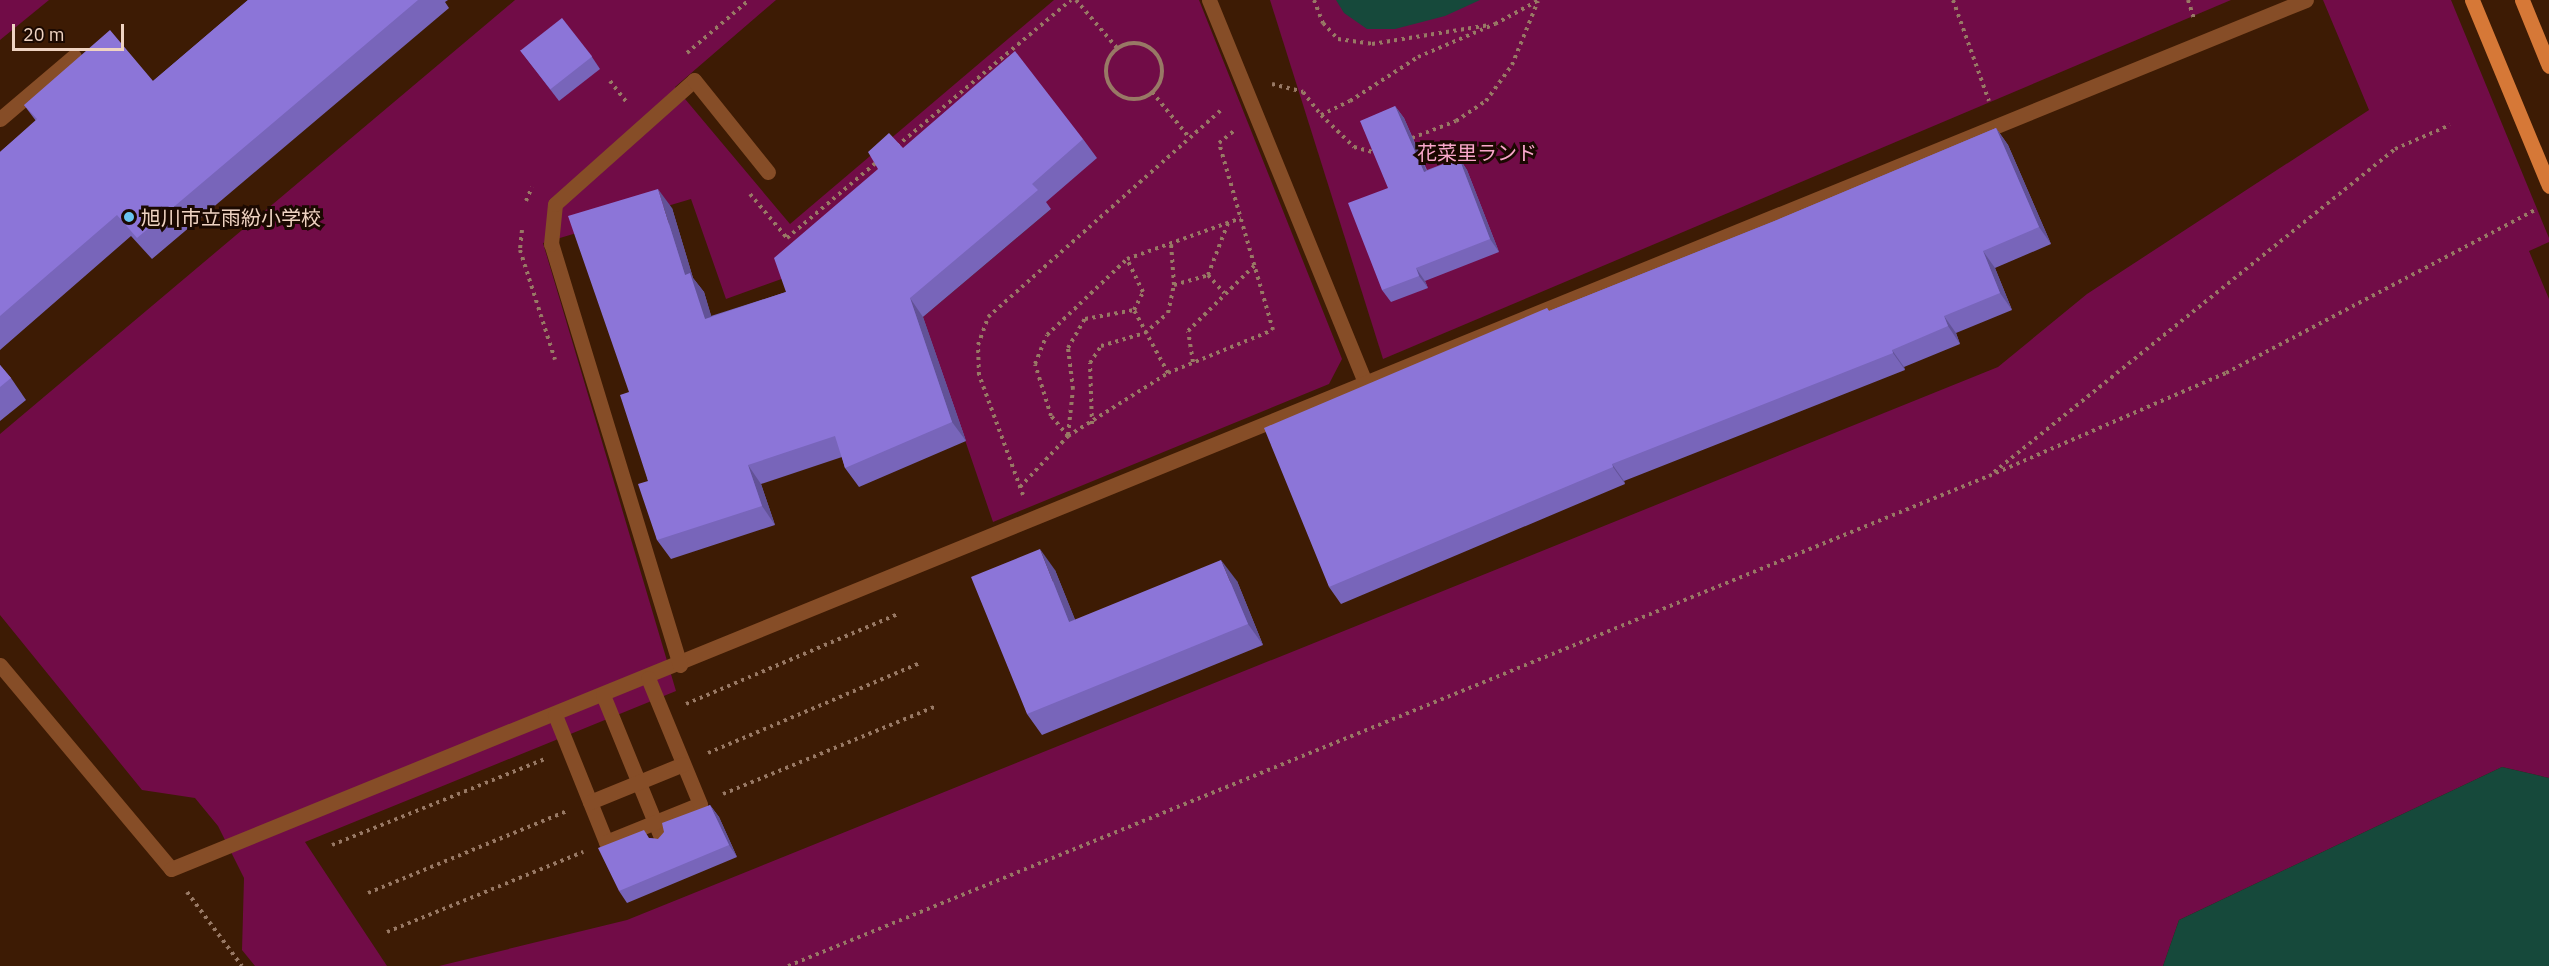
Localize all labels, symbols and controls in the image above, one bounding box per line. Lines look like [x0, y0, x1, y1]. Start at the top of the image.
scale bar [15, 12, 128, 50]
text: 20 m [23, 23, 65, 46]
park label: 花菜里ランド [1417, 140, 1537, 164]
place label: 旭川市立雨紛小学校 [141, 205, 321, 229]
marker: 旭川市立雨紛小学校 [122, 210, 136, 224]

